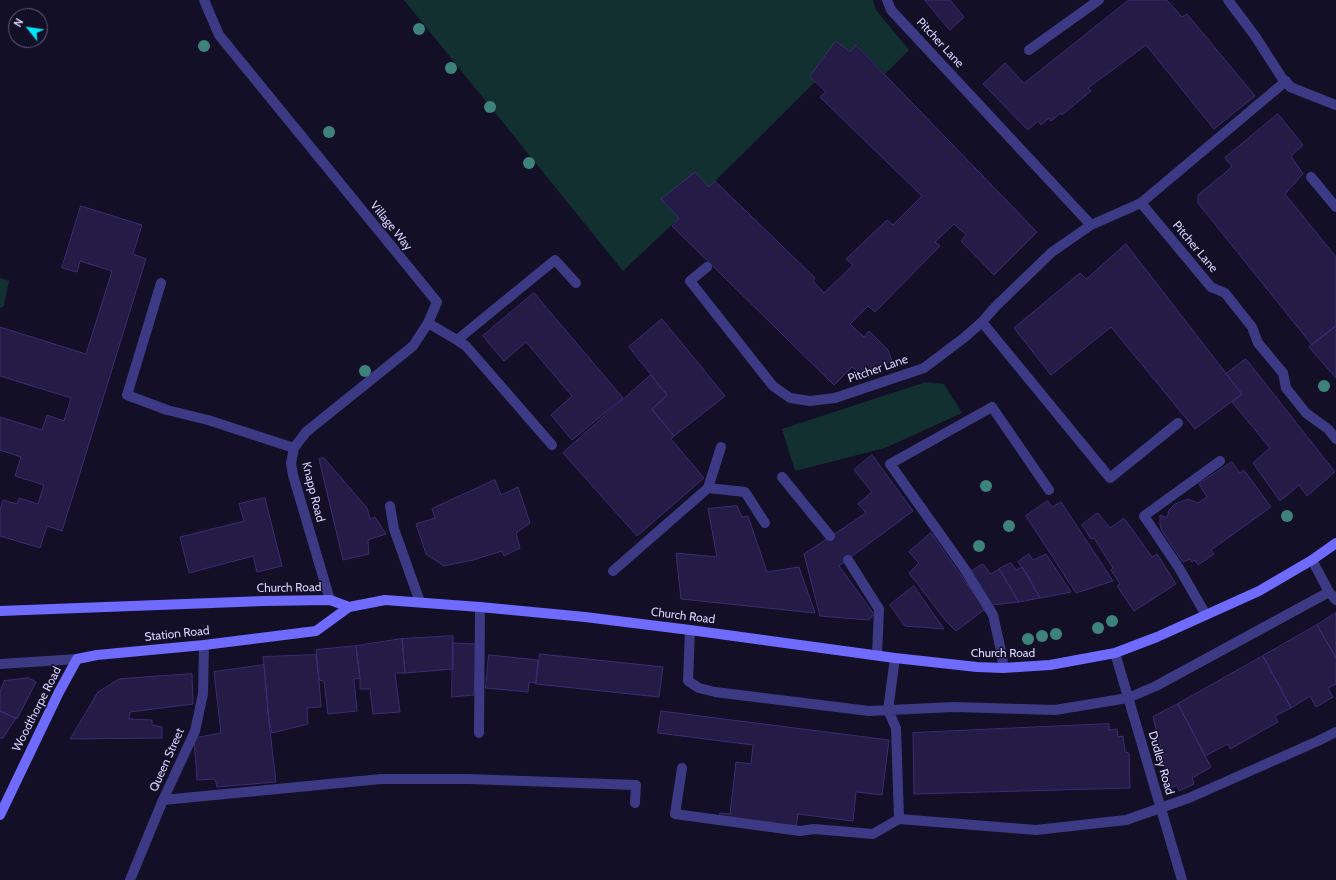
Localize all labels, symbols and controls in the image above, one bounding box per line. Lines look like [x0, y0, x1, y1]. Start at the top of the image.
north arrow [8, 8, 48, 48]
street label: Pitcher Lane [913, 15, 967, 71]
text: N [10, 16, 26, 29]
street label: Village Way [367, 199, 415, 253]
street label: Pitcher Lane [1169, 218, 1221, 276]
street label: Pitcher Lane [846, 352, 910, 386]
street label: Knapp Road [299, 460, 327, 524]
street label: Church Road [257, 580, 321, 596]
street label: Church Road [650, 605, 716, 627]
street label: Station Road [144, 623, 210, 645]
street label: Church Road [971, 646, 1035, 660]
street label: Woodthorpe Road [9, 664, 65, 754]
street label: Queen Street [147, 726, 187, 794]
street label: Dudley Road [1145, 730, 1177, 796]

